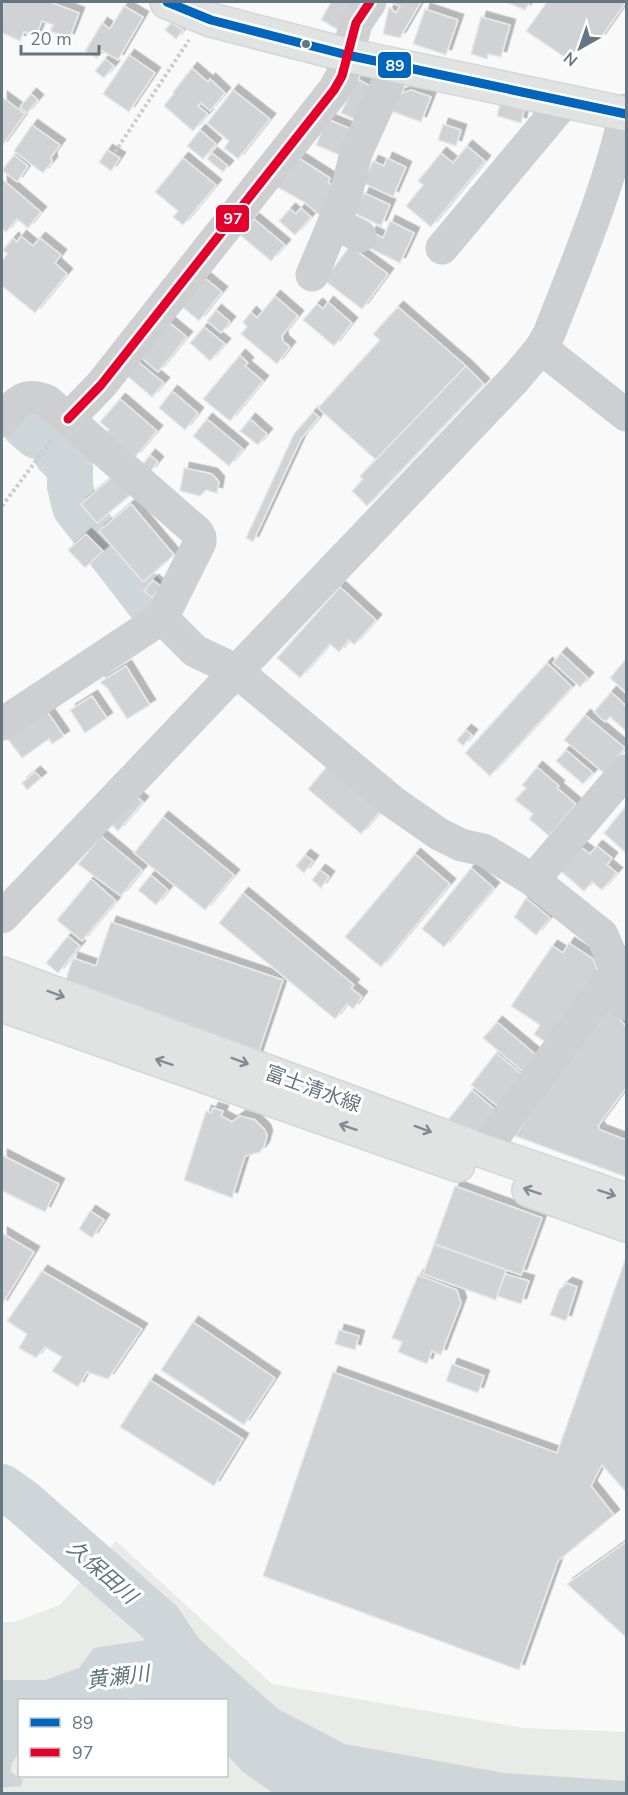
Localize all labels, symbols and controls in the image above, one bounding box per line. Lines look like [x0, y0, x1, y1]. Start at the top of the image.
scale bar [21, 18, 99, 56]
north arrow [550, 18, 610, 78]
text: 20 m [30, 27, 72, 51]
unlabelled marker [300, 38, 312, 50]
text: N [559, 46, 583, 71]
line badge: 89 [377, 51, 412, 79]
text: 89 [385, 55, 405, 77]
line badge: 97 [215, 204, 250, 233]
text: 97 [223, 208, 243, 230]
one-way arrow [47, 990, 65, 1001]
one-way arrow [155, 1056, 174, 1067]
one-way arrow [230, 1057, 248, 1068]
street label: 富士清水線 [261, 1059, 365, 1119]
one-way arrow [339, 1120, 358, 1131]
one-way arrow [413, 1124, 431, 1135]
one-way arrow [523, 1185, 542, 1196]
one-way arrow [597, 1188, 616, 1199]
water label: 久保田川 [61, 1534, 144, 1611]
water label: 黄瀬川 [85, 1659, 153, 1695]
legend [18, 1699, 228, 1777]
text: 89 [72, 1711, 94, 1735]
text: 97 [72, 1741, 94, 1765]

